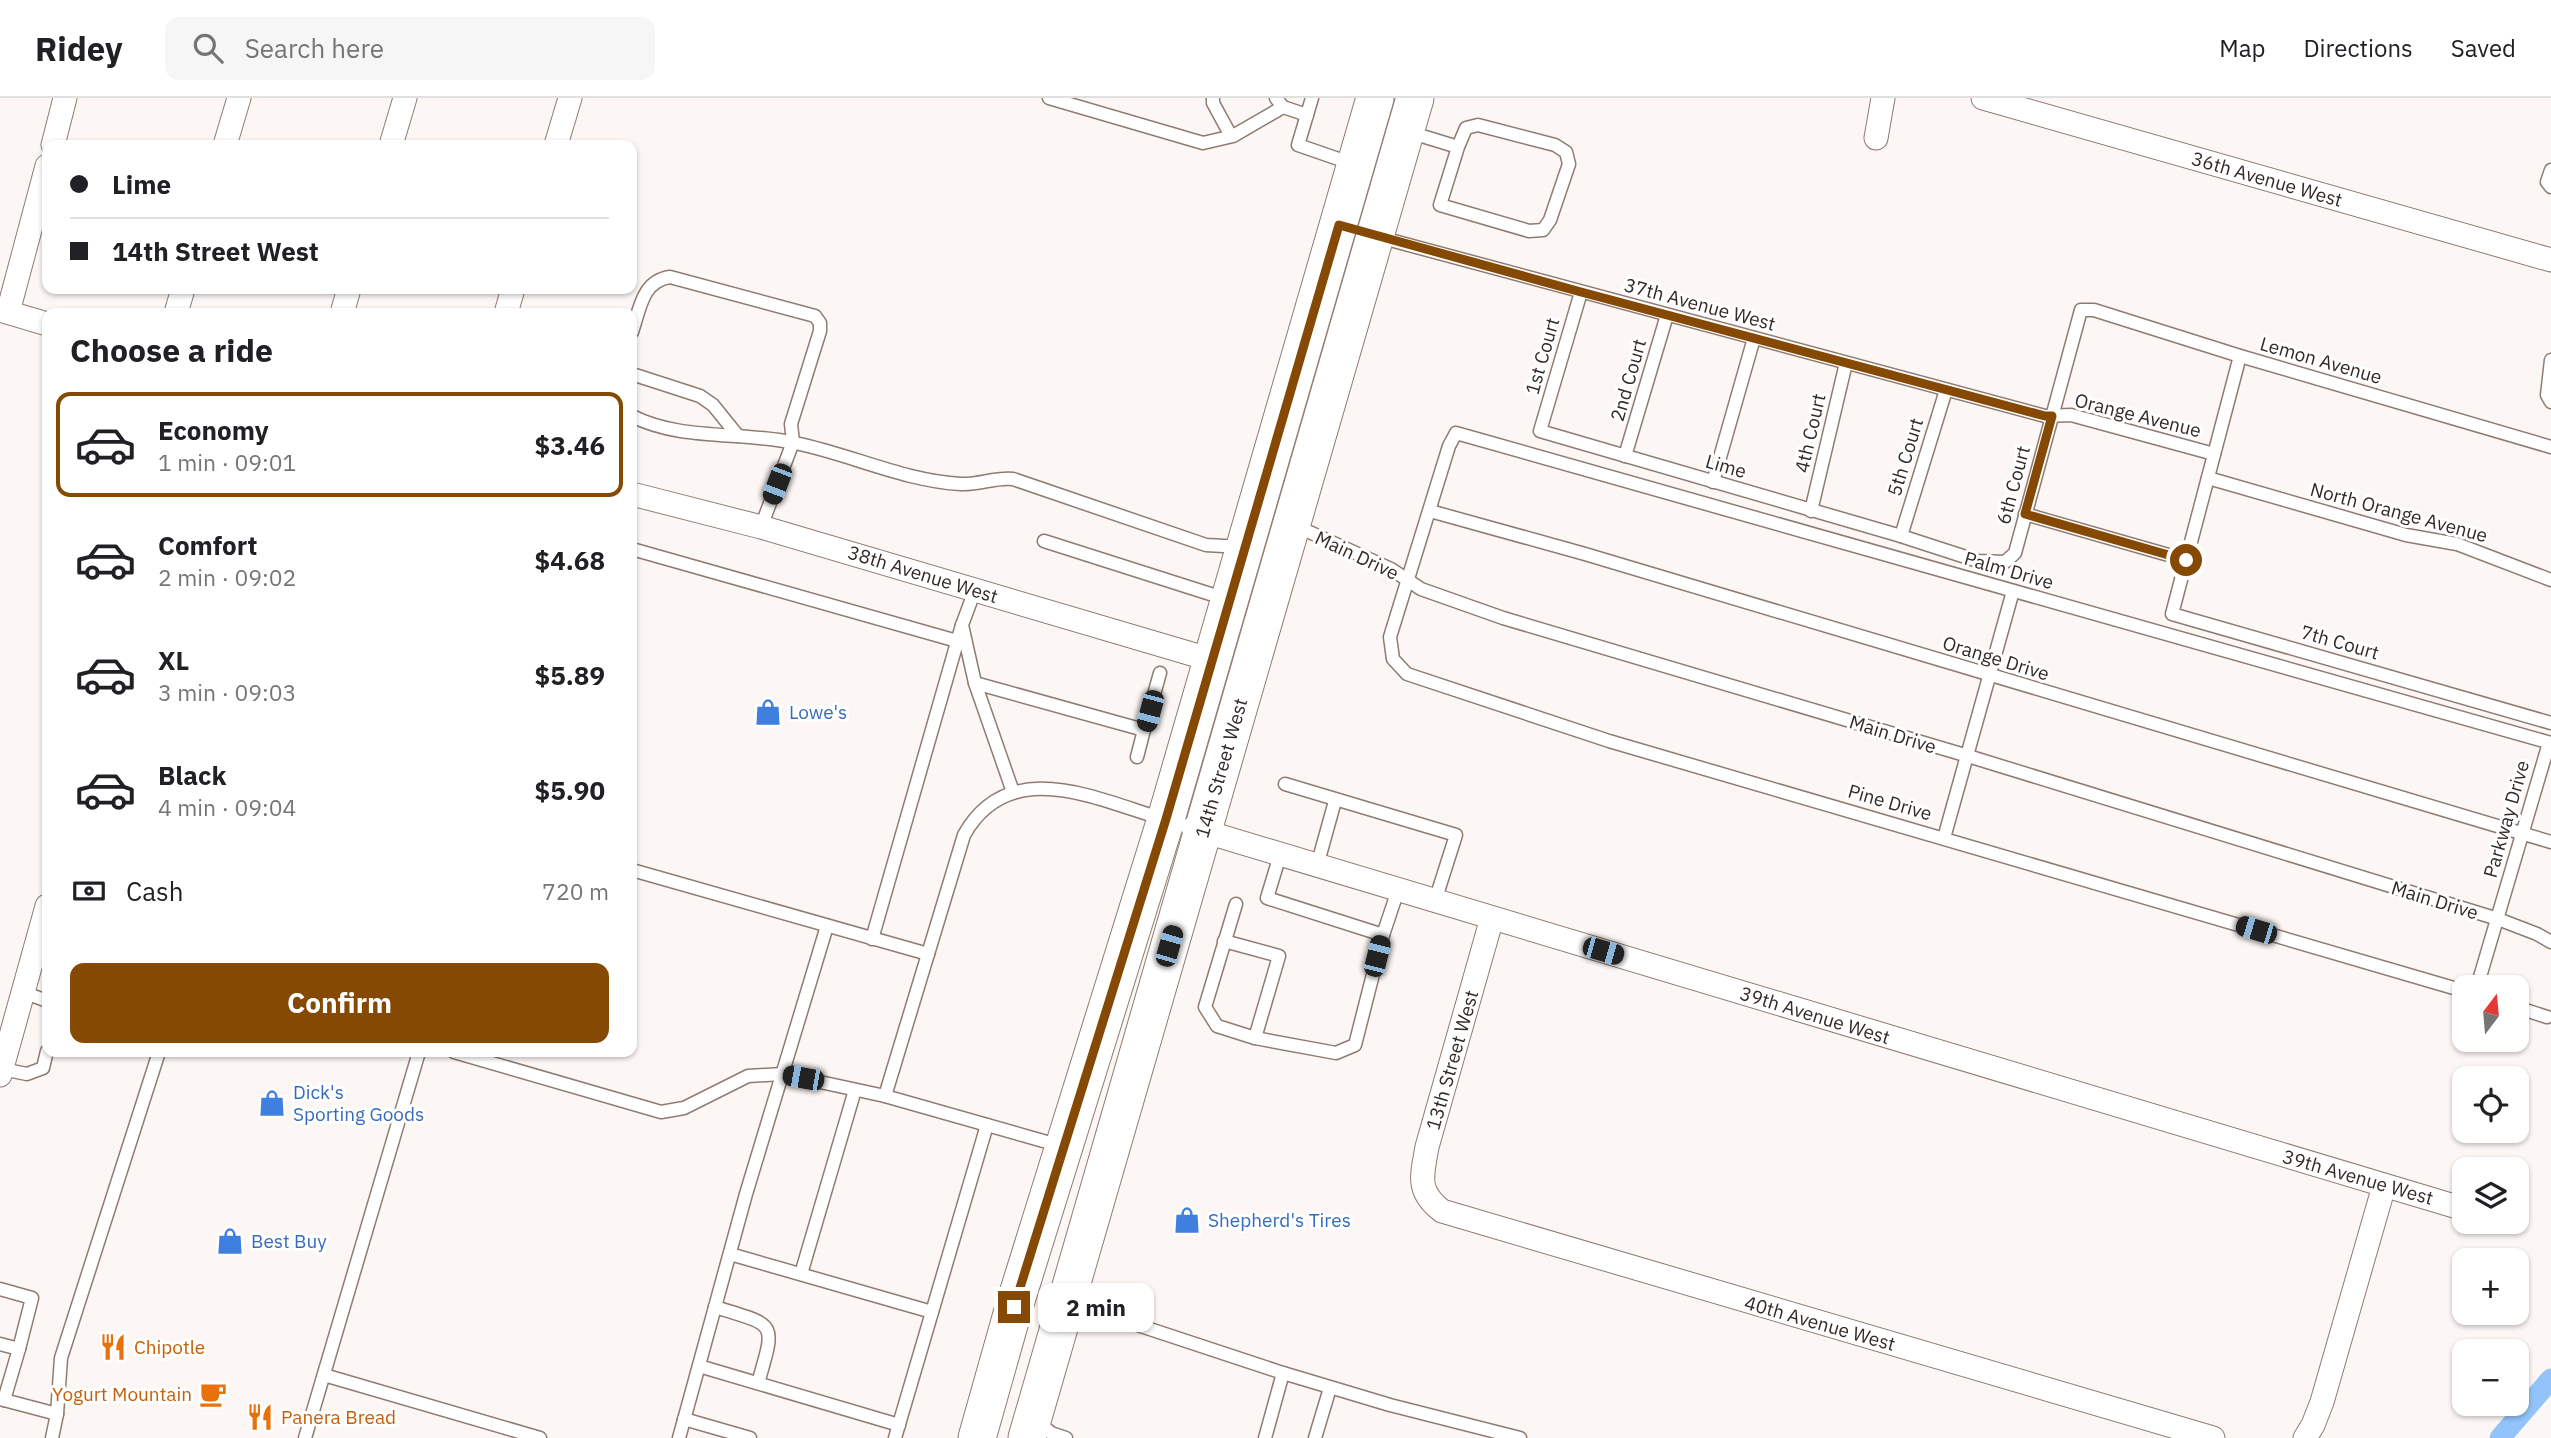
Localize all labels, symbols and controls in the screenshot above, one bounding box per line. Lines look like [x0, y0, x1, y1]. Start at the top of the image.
search box [165, 17, 655, 80]
text: Ridey [35, 27, 123, 70]
icon: search [189, 29, 227, 67]
text: Search here [245, 31, 384, 65]
text: Map [2219, 32, 2265, 64]
text: Directions [2303, 32, 2413, 64]
text: Saved [2451, 32, 2516, 64]
street label: 36th Avenue West [2189, 146, 2345, 212]
text: Lime [112, 167, 171, 201]
text: 14th Street West [112, 234, 319, 268]
street label: 37th Avenue West [1622, 272, 1778, 336]
street label: 1st Court [1520, 315, 1564, 397]
text: Choose a ride [70, 329, 273, 371]
street label: Lemon Avenue [2257, 331, 2385, 389]
street label: 2nd Court [1605, 336, 1651, 424]
street label: Orange Avenue [2072, 388, 2204, 442]
street label: 4th Court [1789, 391, 1831, 475]
icon: car [74, 413, 137, 476]
text: Economy [158, 413, 269, 447]
street label: 5th Court [1882, 415, 1928, 499]
text: $3.46 [535, 428, 605, 462]
street label: 6th Court [1991, 443, 2035, 527]
text: 1 min · 09:01 [158, 447, 296, 477]
street label: Lime [1703, 449, 1749, 483]
car [760, 461, 795, 507]
street label: North Orange Avenue [2308, 477, 2490, 547]
street label: Main Drive [1311, 525, 1403, 585]
icon: car [74, 528, 137, 591]
text: Comfort [158, 528, 257, 562]
street label: 38th Avenue West [845, 540, 1001, 608]
text: $4.68 [535, 543, 605, 577]
route start [2170, 544, 2202, 576]
street label: Palm Drive [1962, 546, 2056, 594]
text: 2 min · 09:02 [158, 562, 296, 592]
street label: 7th Court [2298, 619, 2382, 665]
street label: Orange Drive [1940, 630, 2052, 686]
icon: car [74, 643, 137, 706]
text: XL [158, 643, 189, 677]
text: $5.89 [535, 658, 605, 692]
text: 3 min · 09:03 [158, 677, 296, 707]
car [1135, 688, 1166, 734]
street label: 14th Street West [1190, 695, 1252, 841]
shop icon: Lowe's [753, 697, 783, 727]
place label: Lowe's [789, 700, 847, 724]
street label: Main Drive [1847, 709, 1939, 759]
icon: car [74, 758, 137, 821]
text: Black [158, 758, 226, 792]
street label: Parkway Drive [2478, 758, 2534, 880]
text: $5.90 [535, 773, 605, 807]
street label: Pine Drive [1845, 779, 1935, 825]
text: 4 min · 09:04 [158, 792, 296, 822]
icon: cash [70, 872, 108, 910]
text: Cash [126, 874, 183, 908]
street label: Main Drive [2389, 875, 2481, 925]
text: 720 m [542, 876, 609, 906]
car [2233, 914, 2280, 946]
car [1154, 923, 1185, 969]
car [1362, 933, 1393, 979]
car [1580, 935, 1627, 967]
button: Confirm [70, 963, 609, 1043]
north arrow [2452, 975, 2529, 1052]
map controls [2452, 975, 2529, 1416]
street label: 39th Avenue West [1737, 981, 1893, 1049]
street label: 13th Street West [1421, 987, 1483, 1133]
car [781, 1064, 826, 1092]
button: locate [2452, 1066, 2529, 1143]
place label: Dick's Sporting Goods [293, 1080, 424, 1126]
shop icon: Dick's Sporting Goods [257, 1088, 287, 1118]
street label: 39th Avenue West [2280, 1144, 2436, 1210]
button: layers [2452, 1157, 2529, 1234]
shop icon: Shepherd's Tires [1172, 1205, 1202, 1235]
place label: Shepherd's Tires [1208, 1208, 1351, 1232]
shop icon: Best Buy [215, 1226, 245, 1256]
place label: Best Buy [251, 1229, 327, 1253]
button: + [2452, 1248, 2529, 1325]
callout: 2 min [1038, 1282, 1154, 1332]
street label: 40th Avenue West [1742, 1290, 1898, 1356]
route end [998, 1291, 1030, 1323]
text: 2 min [1066, 1292, 1126, 1322]
restaurant icon: Chipotle [98, 1332, 128, 1362]
place label: Chipotle [134, 1335, 205, 1359]
button: − [2452, 1339, 2529, 1416]
cafe icon: Yogurt Mountain [198, 1379, 228, 1409]
place label: Yogurt Mountain [52, 1382, 192, 1406]
restaurant icon: Panera Bread [245, 1402, 275, 1432]
place label: Panera Bread [281, 1405, 396, 1429]

